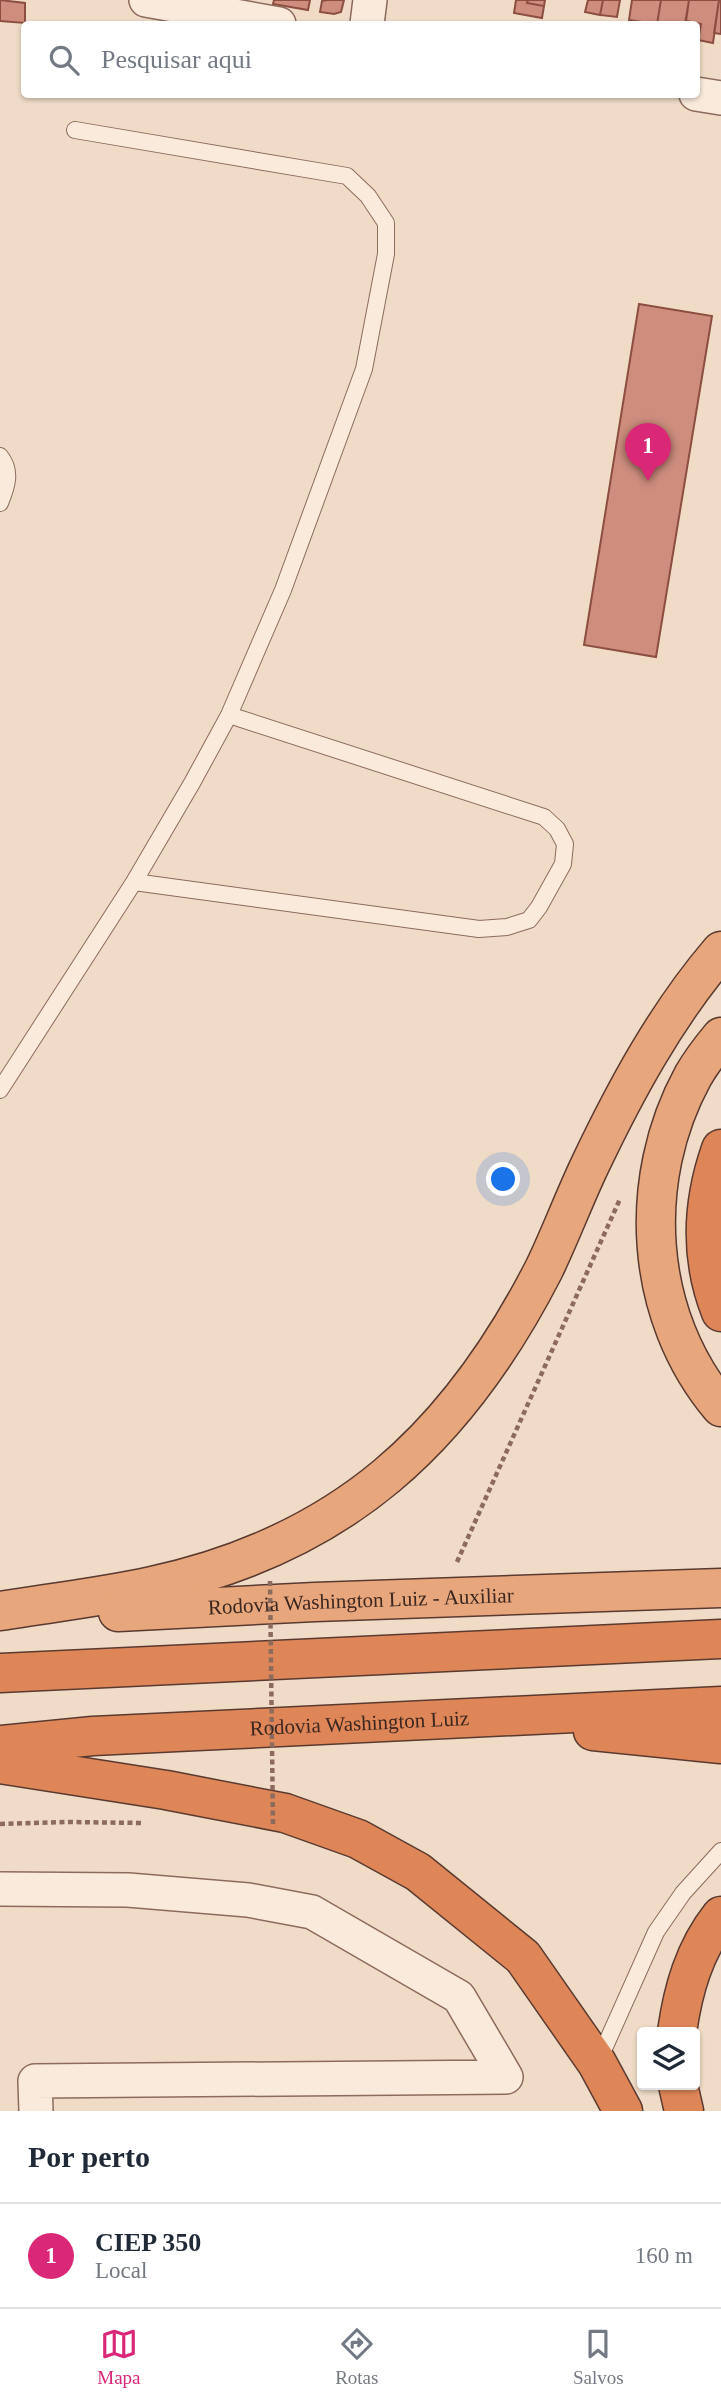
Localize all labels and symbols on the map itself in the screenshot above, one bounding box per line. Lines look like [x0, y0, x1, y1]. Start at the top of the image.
pin: 1 [625, 423, 671, 481]
your location [486, 1162, 520, 1196]
street label: Rodovia Washington Luiz - Auxiliar [207, 1583, 514, 1619]
street label: Rodovia Washington Luiz [249, 1706, 470, 1741]

